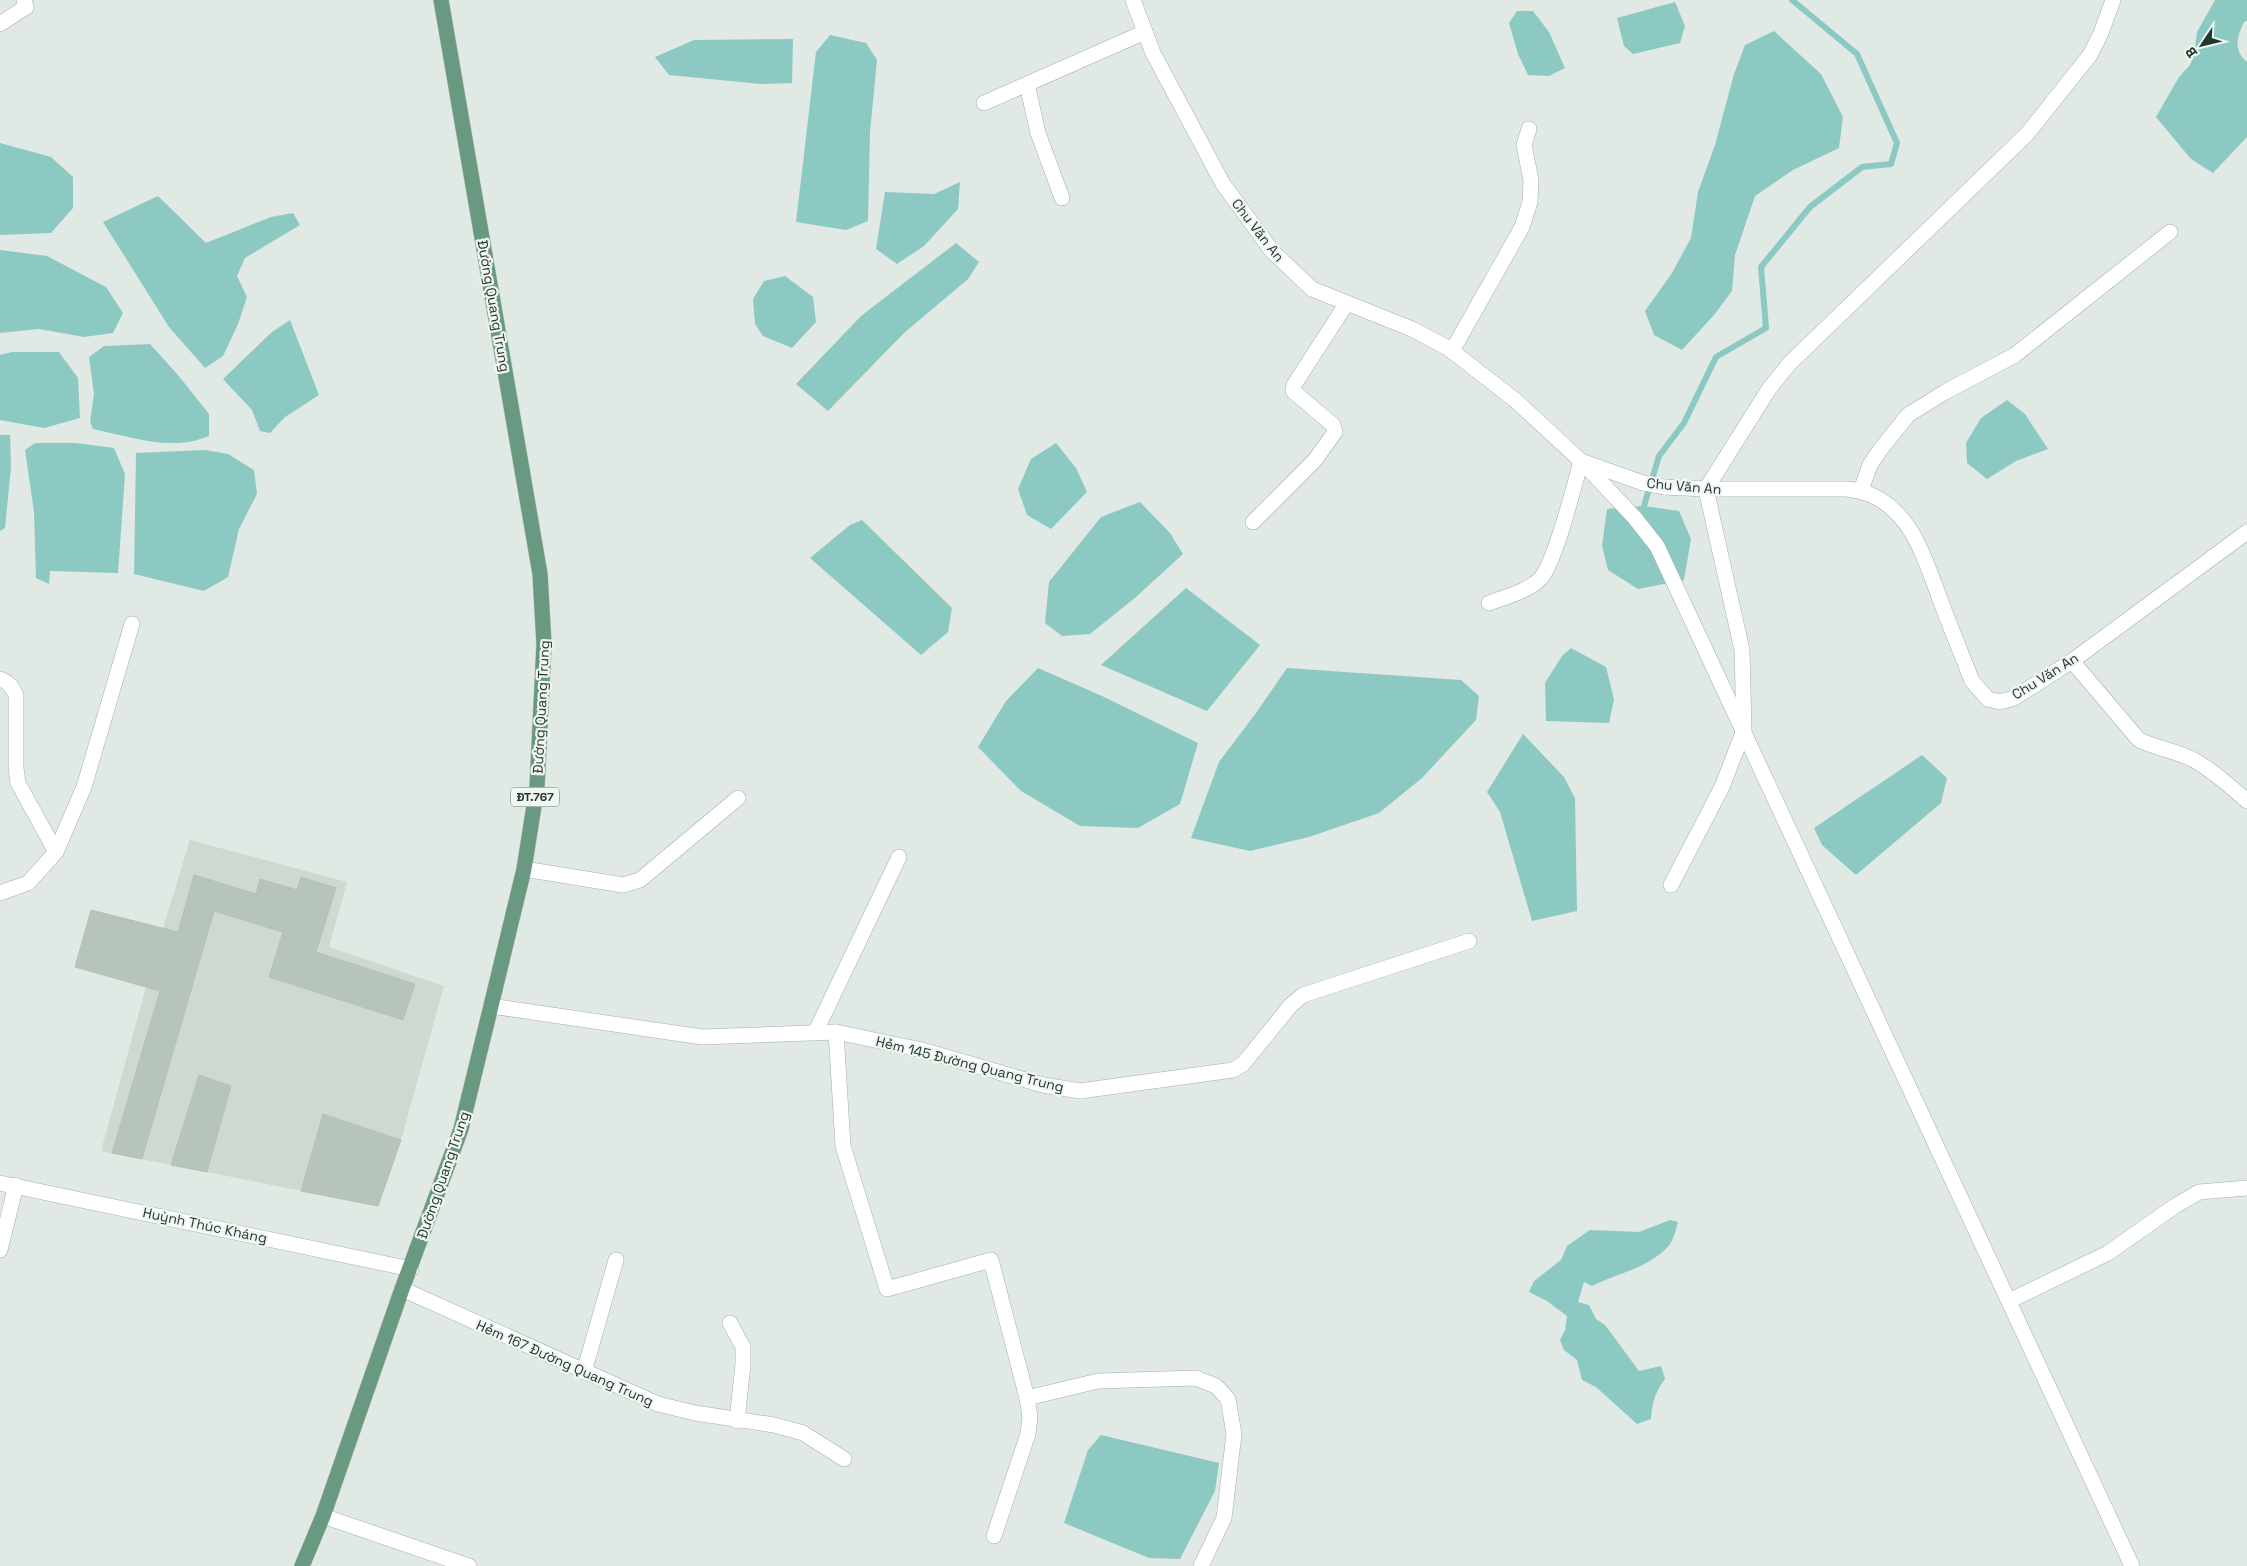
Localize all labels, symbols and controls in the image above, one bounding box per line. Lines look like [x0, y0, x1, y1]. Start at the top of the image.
north arrow [2177, 20, 2227, 70]
text: B [2181, 43, 2201, 61]
street label: Chu Văn An [1228, 195, 1288, 265]
street label: Đường Quang Trung [474, 239, 514, 373]
street label: Chu Văn An [1646, 474, 1722, 498]
street label: Đường Quang Trung [529, 640, 553, 774]
street label: Chu Văn An [2008, 648, 2082, 704]
road number: ĐT.767 [511, 788, 559, 806]
street label: Hẻm 145 Đường Quang Trung [874, 1032, 1066, 1096]
street label: Đường Quang Trung [413, 1109, 473, 1241]
street label: Huỳnh Thúc Kháng [141, 1203, 269, 1247]
street label: Hẻm 167 Đường Quang Trung [473, 1316, 657, 1410]

